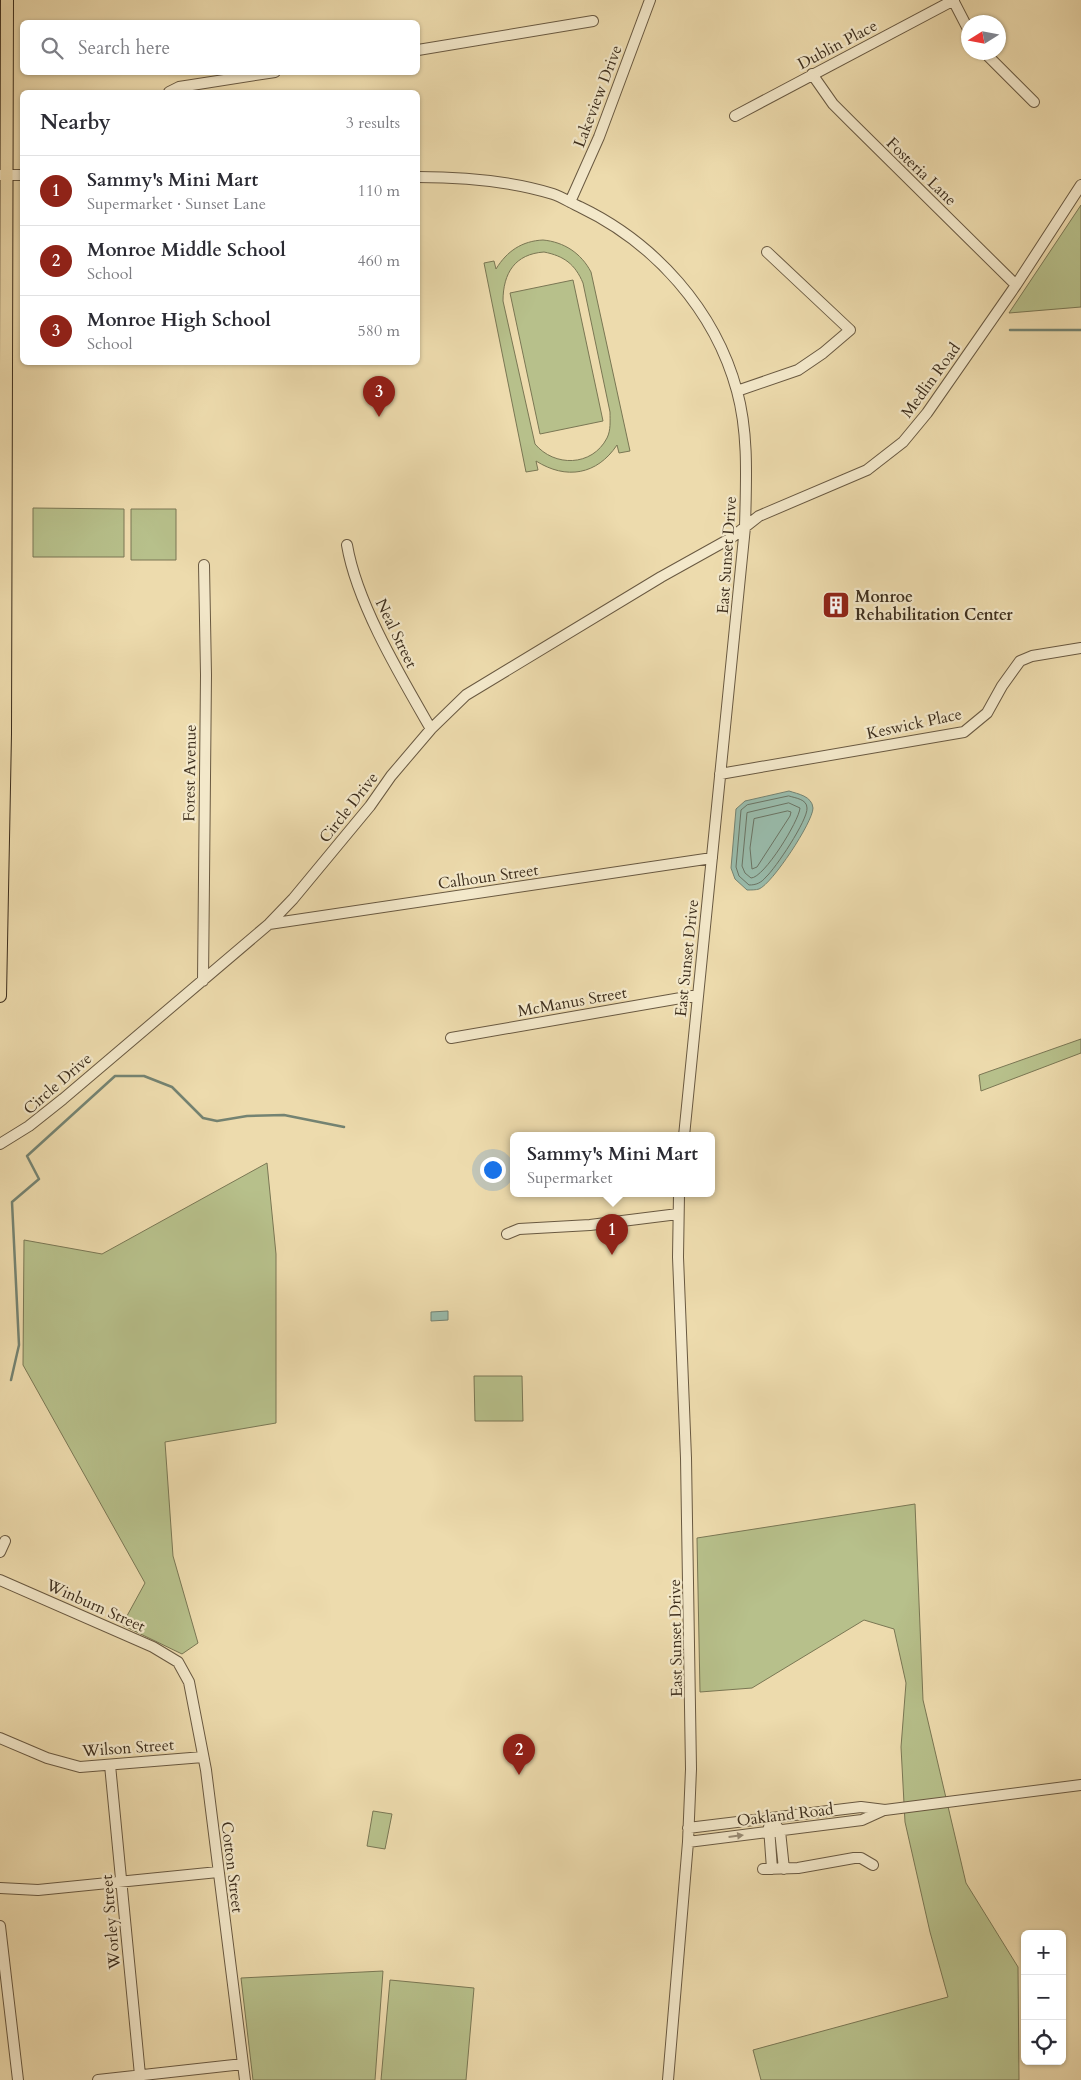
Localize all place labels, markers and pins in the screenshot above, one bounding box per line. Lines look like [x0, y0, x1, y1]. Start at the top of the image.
pin: 3 [363, 376, 395, 417]
place label: Monroe Rehabilitation Center [855, 586, 1013, 626]
building icon: Monroe Rehabilitation Center [821, 590, 851, 620]
pin: 1 [596, 1214, 628, 1255]
pin: 2 [503, 1734, 535, 1775]

